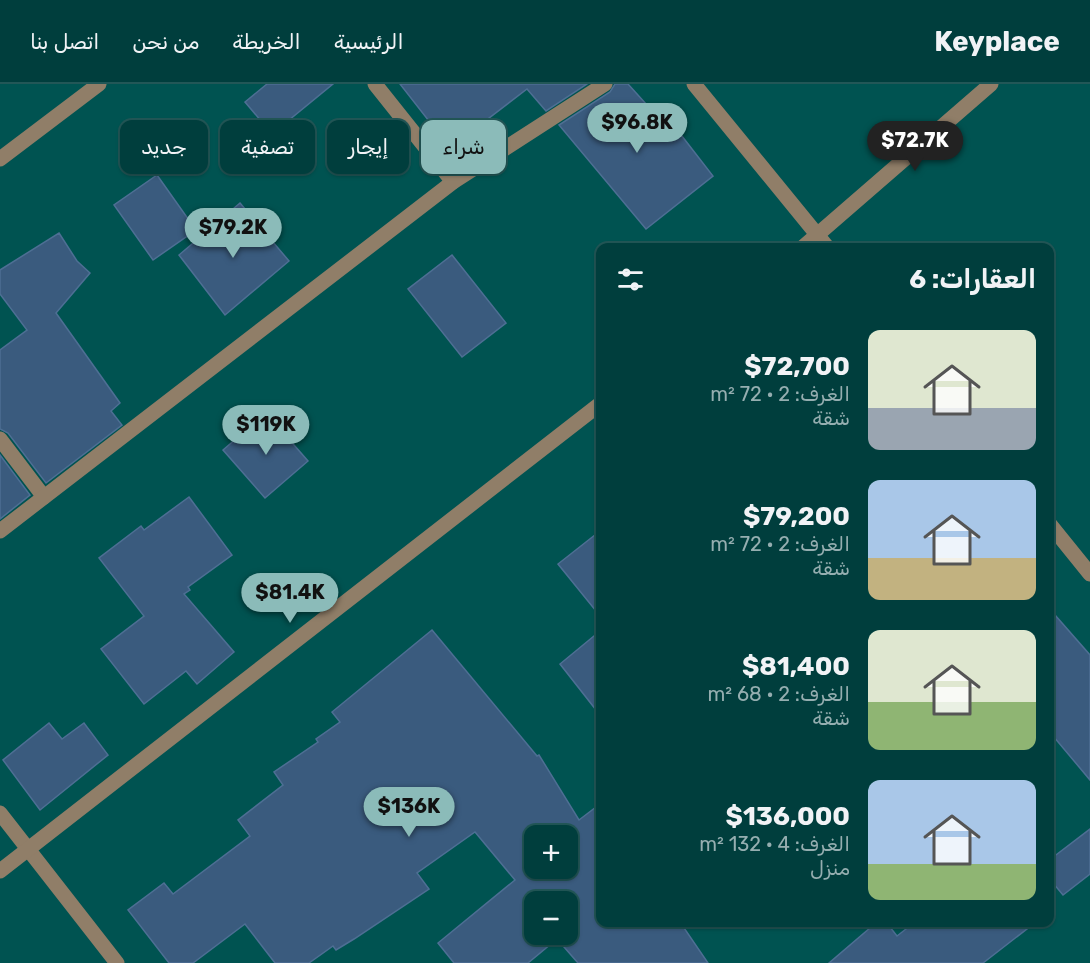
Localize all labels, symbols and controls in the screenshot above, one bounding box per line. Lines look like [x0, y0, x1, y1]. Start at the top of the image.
text: Keyplace [934, 25, 1060, 58]
text: اتصل بنا [30, 29, 99, 54]
text: من نحن [132, 29, 199, 54]
text: الخريطة [232, 29, 301, 54]
text: الرئيسية [334, 29, 404, 54]
pin: $96.8K [588, 103, 686, 154]
text: $96.8K [601, 110, 673, 134]
chip: جديد [120, 120, 208, 174]
chip: تصفية [220, 120, 315, 174]
chip: إيجار [327, 120, 409, 174]
chip: شراء [421, 120, 506, 174]
pin: $72.7K [866, 121, 964, 172]
text: $72.7K [881, 128, 949, 152]
pin: $79.2K [184, 208, 282, 259]
text: $79.2K [199, 215, 267, 239]
icon: filters [614, 263, 647, 296]
text: العقارات: 6 [909, 264, 1036, 295]
text: $72,700 [744, 351, 850, 382]
icon: home [916, 354, 988, 426]
text: الغرف: 2 · 72 m² [710, 382, 850, 406]
pin: $119K [224, 405, 308, 456]
text: شقة [812, 406, 850, 430]
text: $119K [236, 412, 296, 436]
text: $79,200 [743, 501, 850, 532]
icon: home [916, 504, 988, 576]
text: الغرف: 2 · 72 m² [710, 532, 850, 556]
text: شقة [812, 556, 850, 580]
pin: $81.4K [241, 573, 339, 624]
text: $81.4K [255, 580, 325, 604]
text: $81,400 [742, 651, 850, 682]
icon: home [916, 654, 988, 726]
text: الغرف: 2 · 68 m² [707, 682, 850, 706]
text: شقة [812, 706, 850, 730]
pin: $136K [367, 787, 451, 838]
text: $136K [378, 794, 440, 818]
text: $136,000 [726, 801, 850, 832]
icon: home [916, 804, 988, 876]
map controls [524, 825, 578, 945]
button: + [524, 825, 578, 879]
text: الغرف: 4 · 132 m² [699, 832, 850, 856]
text: منزل [810, 856, 850, 880]
button: − [524, 891, 578, 945]

